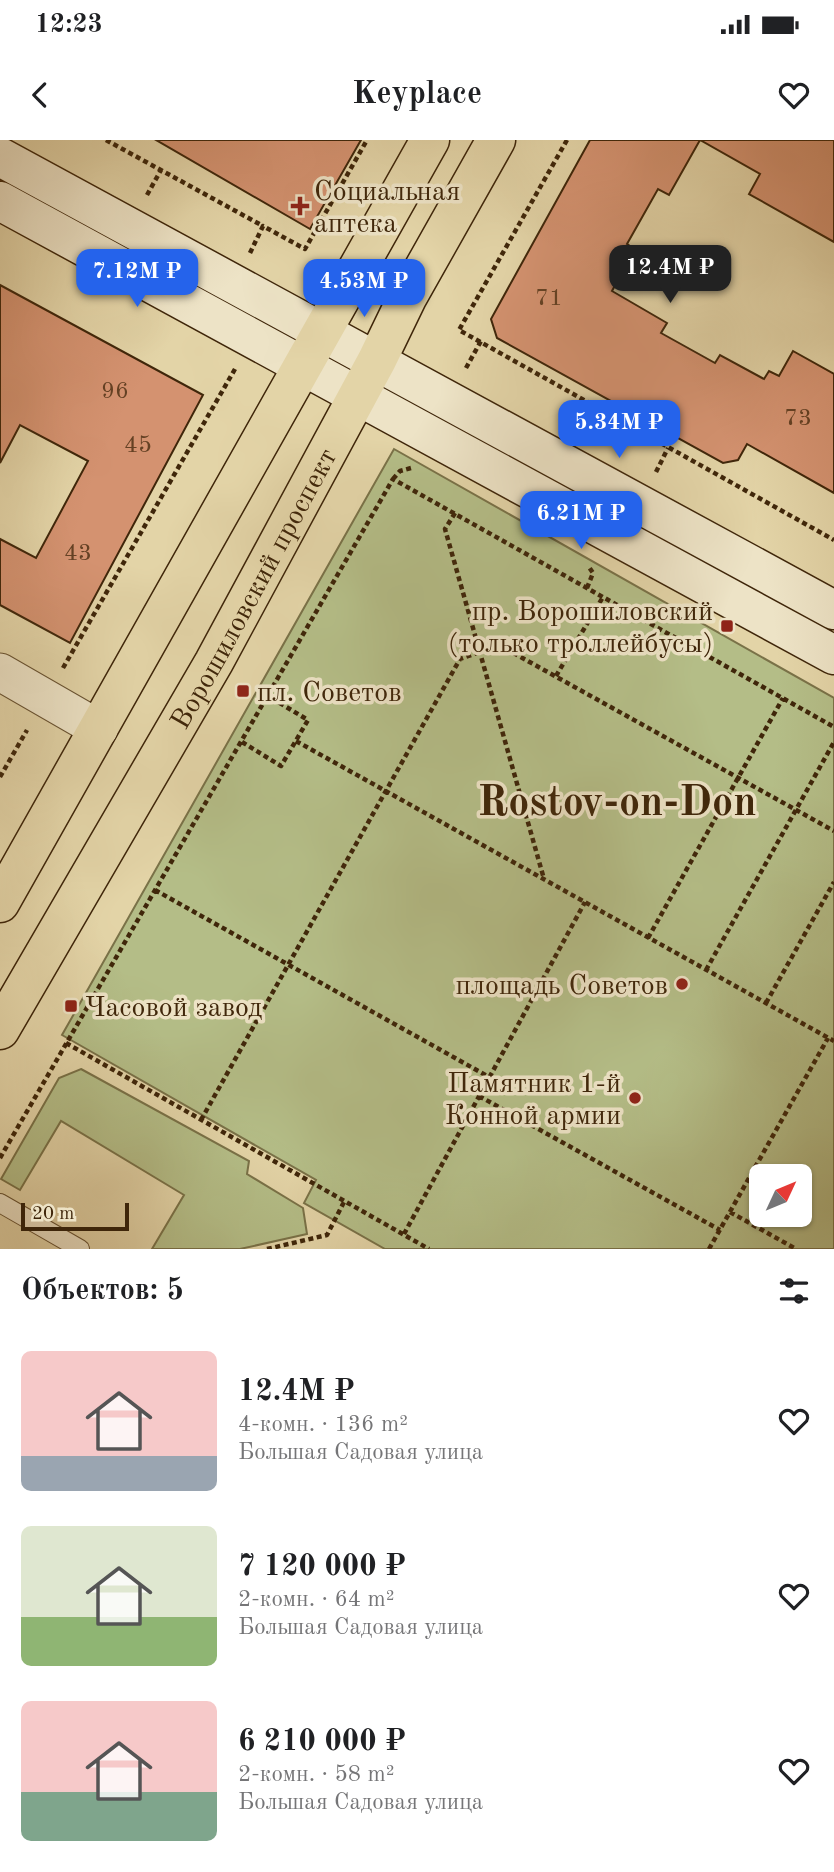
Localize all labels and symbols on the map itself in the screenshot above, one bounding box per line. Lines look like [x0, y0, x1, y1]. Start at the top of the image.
place label: Социальная аптека [314, 179, 460, 239]
marker: Социальная аптека [292, 198, 308, 214]
pin: 12.4M ₽ [605, 246, 735, 305]
pin: 7.12M ₽ [72, 250, 202, 309]
pin: 4.53M ₽ [299, 260, 429, 319]
house number: 71 [535, 287, 563, 311]
house number: 96 [101, 380, 129, 404]
pin: 5.34M ₽ [554, 400, 684, 460]
house number: 73 [784, 407, 812, 431]
house number: 45 [124, 434, 152, 458]
street label: Ворошиловский проспект [167, 445, 343, 735]
pin: 6.21M ₽ [516, 492, 646, 551]
house number: 43 [64, 542, 92, 566]
place label: пр. Ворошиловский (только троллейбусы) [448, 599, 713, 659]
marker: пр. Ворошиловский (только троллейбусы) [719, 618, 735, 634]
place label: пл. Советов [257, 680, 402, 708]
marker: пл. Советов [235, 683, 251, 699]
district label: Rostov-on-Don [477, 783, 757, 825]
place label: площадь Советов [455, 973, 668, 1001]
marker: площадь Советов [674, 976, 690, 992]
place label: Часовой завод [85, 995, 262, 1023]
marker: Часовой завод [63, 998, 79, 1014]
place label: Памятник 1-й Конной армии [445, 1071, 621, 1131]
marker: Памятник 1-й Конной армии [627, 1090, 643, 1106]
north arrow [749, 1164, 812, 1227]
scale bar [21, 1200, 130, 1232]

